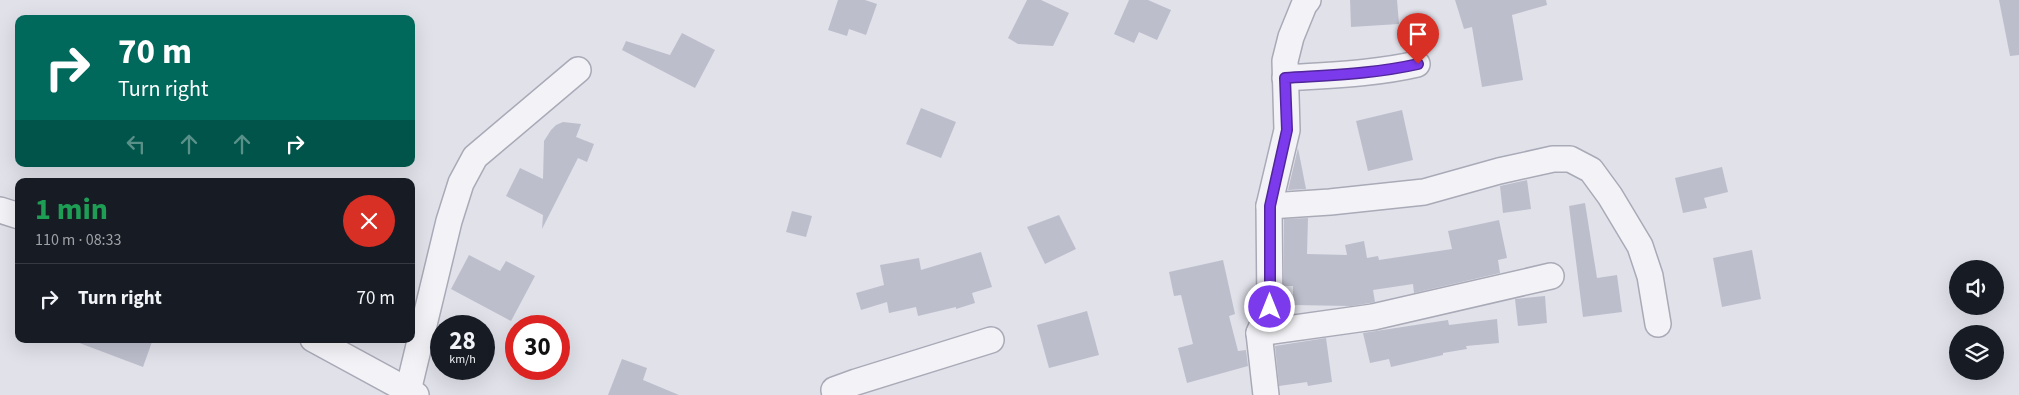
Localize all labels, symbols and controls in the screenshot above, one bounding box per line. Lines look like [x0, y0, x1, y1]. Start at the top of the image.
pin [1397, 13, 1439, 64]
icon: arrive [1404, 20, 1432, 48]
text: 70 m [118, 27, 192, 77]
icon: right [35, 35, 100, 100]
text: Turn right [118, 73, 208, 105]
icon: left [122, 130, 150, 158]
icon: ahead [175, 130, 203, 158]
icon: ahead [228, 130, 256, 158]
icon: right [281, 130, 309, 158]
text: 1 min [35, 188, 108, 231]
button: close [343, 195, 395, 247]
text: 110 m · 08:33 [35, 229, 122, 251]
map controls [1949, 260, 2004, 380]
button: sound [1949, 260, 2004, 315]
position arrow [1243, 280, 1295, 332]
icon: right [35, 285, 63, 313]
text: Turn right [78, 285, 162, 312]
text: 70 m [357, 285, 395, 312]
speed limit sign: 30 [505, 315, 570, 380]
text: 28 [449, 323, 476, 359]
button: layers [1949, 325, 2004, 380]
text: km/h [449, 351, 476, 368]

